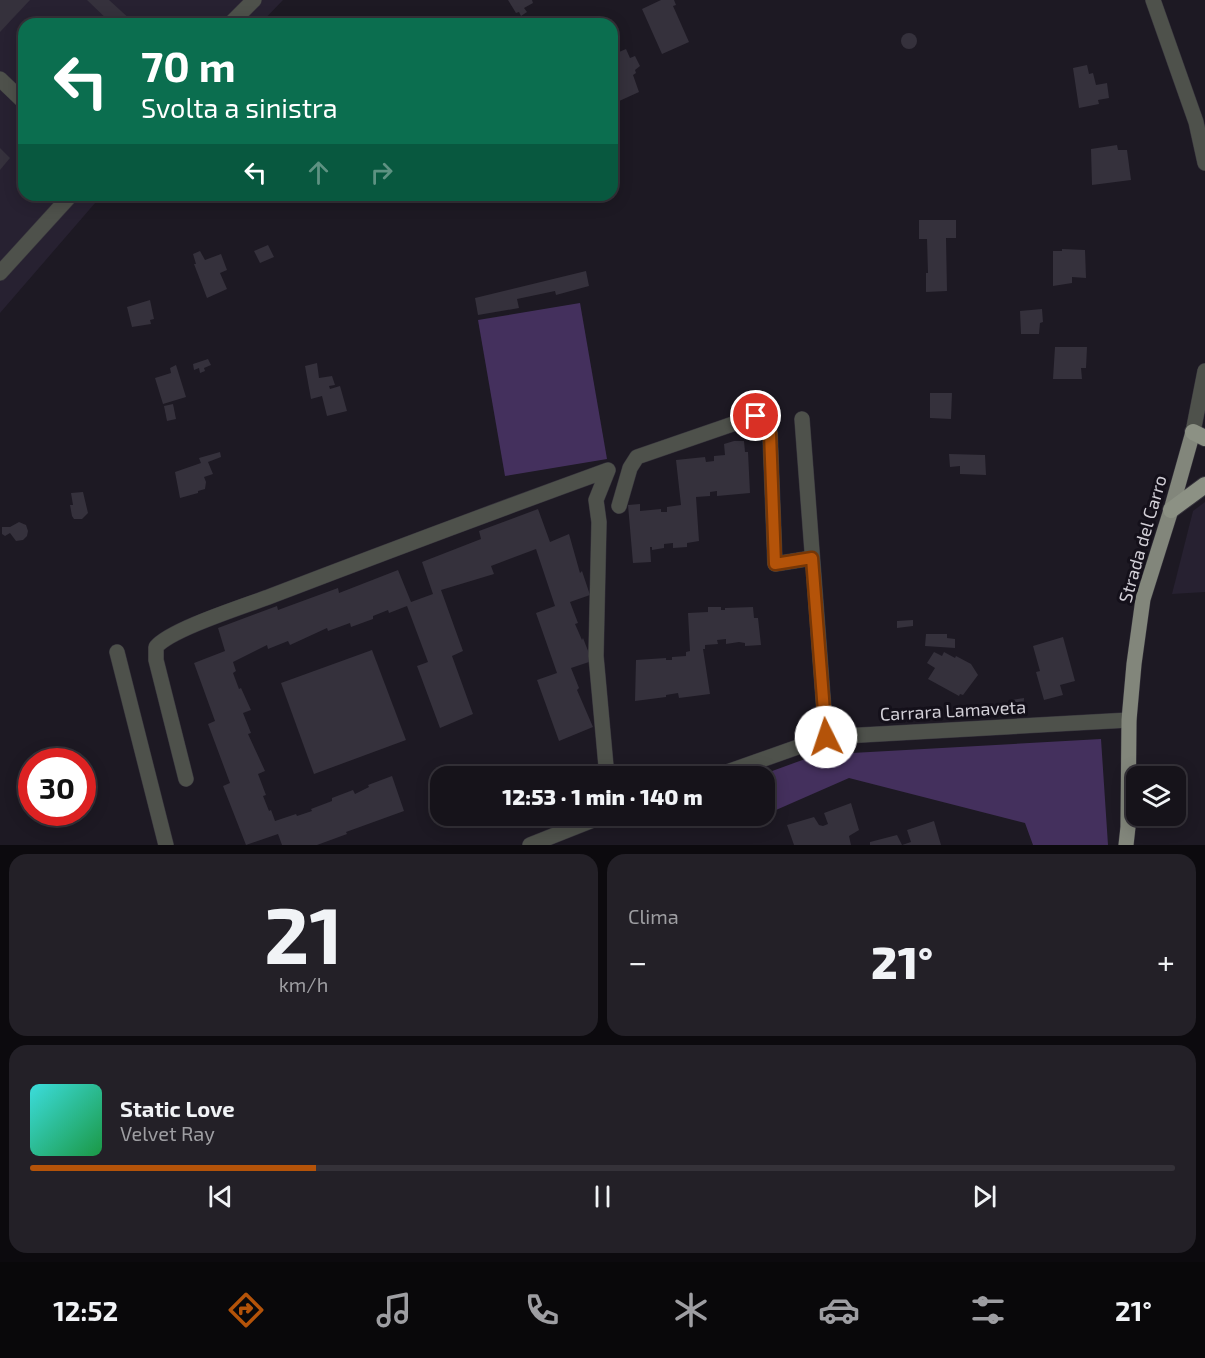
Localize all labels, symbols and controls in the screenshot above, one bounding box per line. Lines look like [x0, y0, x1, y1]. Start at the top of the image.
text: 70 m [141, 40, 236, 90]
icon: left [42, 42, 120, 120]
text: Svolta a sinistra [141, 91, 338, 123]
icon: left [239, 156, 272, 189]
icon: ahead [302, 156, 335, 189]
icon: right [365, 156, 398, 189]
pin [730, 390, 781, 441]
icon: arrive [739, 399, 772, 432]
street label: Strada del Carro [1113, 472, 1171, 605]
street label: Carrara Lamaveta [879, 695, 1027, 725]
position arrow [794, 705, 858, 769]
speed limit sign: 30 [18, 748, 96, 826]
map controls [1126, 766, 1186, 826]
button: layers [1126, 766, 1186, 826]
text: 12:53 · 1 min · 140 m [502, 783, 703, 809]
text: 21 [264, 886, 343, 980]
text: Clima [628, 904, 679, 928]
text: 21° [871, 934, 933, 988]
text: − [628, 941, 647, 981]
text: + [1157, 941, 1175, 981]
text: km/h [279, 972, 328, 996]
text: Static Love [120, 1095, 235, 1121]
text: Velvet Ray [120, 1121, 215, 1145]
icon: previous [204, 1180, 237, 1213]
icon: pause [586, 1180, 619, 1213]
icon: next [968, 1180, 1001, 1213]
icon: directions [225, 1289, 267, 1331]
icon: music [373, 1289, 415, 1331]
icon: phone [521, 1289, 563, 1331]
icon: climate [670, 1289, 712, 1331]
icon: car [818, 1289, 860, 1331]
icon: filters [967, 1289, 1009, 1331]
text: 12:52 [53, 1294, 118, 1326]
text: 21° [1115, 1294, 1152, 1326]

